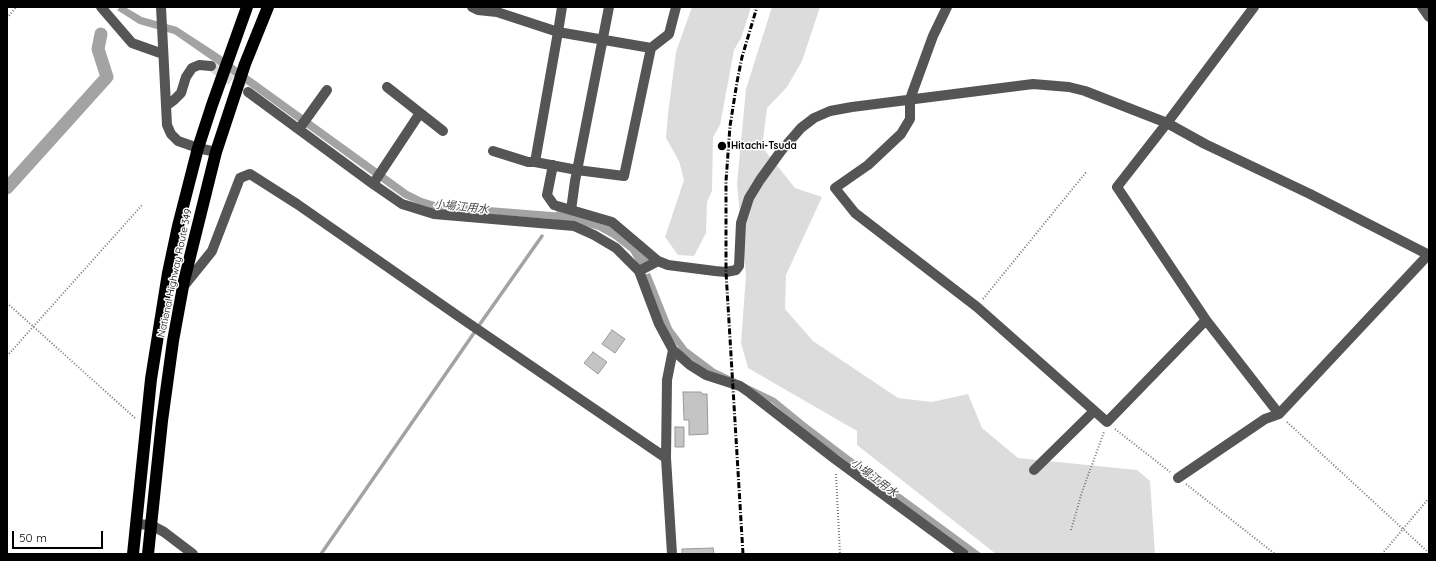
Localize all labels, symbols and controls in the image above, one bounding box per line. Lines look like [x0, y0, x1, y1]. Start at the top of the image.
marker: Hitachi-Tsuda [716, 140, 728, 152]
place label: Hitachi-Tsuda [731, 140, 797, 152]
water label: 小場江用水 [433, 198, 489, 216]
street label: National Highway Route 349 [156, 208, 194, 338]
water label: 小場江用水 [848, 456, 900, 500]
scale bar [14, 523, 105, 549]
text: 50 m [19, 530, 47, 545]

